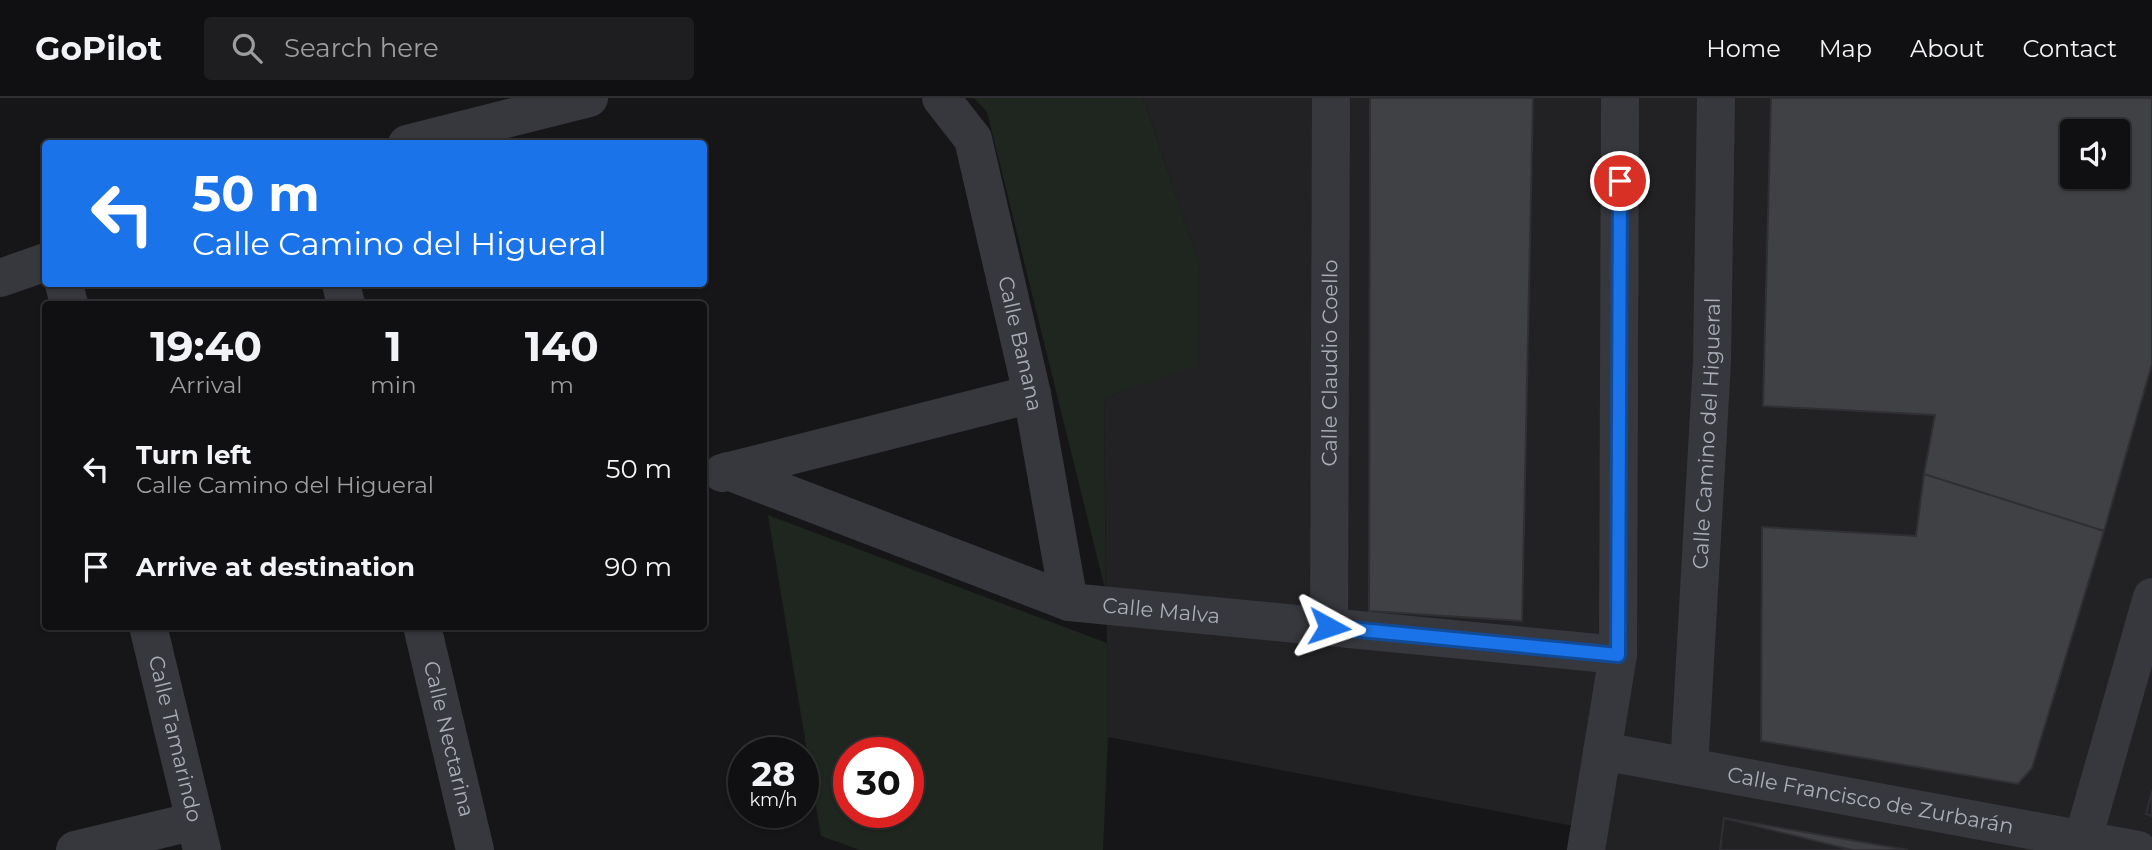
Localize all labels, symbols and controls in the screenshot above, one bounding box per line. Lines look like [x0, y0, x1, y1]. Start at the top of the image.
search box [204, 17, 694, 80]
text: GoPilot [35, 28, 162, 68]
icon: search [228, 29, 266, 67]
text: Search here [284, 32, 439, 64]
text: Home [1706, 34, 1781, 63]
text: Map [1819, 34, 1872, 63]
text: About [1910, 34, 1984, 63]
text: Contact [2022, 34, 2117, 63]
map controls [2060, 119, 2130, 189]
button: sound [2060, 119, 2130, 189]
pin [1590, 151, 1650, 211]
icon: arrive [1601, 162, 1639, 200]
text: 50 m [192, 164, 320, 223]
icon: left [77, 168, 168, 259]
text: Calle Camino del Higueral [192, 224, 607, 263]
street label: Calle Claudio Coello [1317, 259, 1342, 467]
street label: Calle Banana [993, 273, 1048, 413]
street label: Calle Camino del Higueral [1687, 297, 1725, 570]
text: 19:40 [150, 320, 262, 372]
text: 1 [385, 320, 402, 372]
text: 140 [525, 320, 599, 372]
text: Arrival [170, 371, 242, 399]
text: min [370, 371, 416, 399]
text: m [550, 371, 574, 399]
text: Turn left [136, 439, 252, 471]
icon: left [77, 450, 115, 488]
text: 50 m [606, 453, 672, 485]
text: Calle Camino del Higueral [136, 471, 434, 499]
icon: arrive [77, 548, 115, 586]
text: Arrive at destination [136, 551, 415, 583]
text: 90 m [605, 551, 672, 583]
position arrow [1292, 590, 1366, 664]
street label: Calle Malva [1101, 592, 1221, 629]
street label: Calle Tamarindo [144, 653, 208, 825]
street label: Calle Nectarina [419, 658, 480, 819]
speed limit sign: 30 [833, 737, 924, 828]
text: 28 [752, 752, 795, 795]
street label: Calle Francisco de Zurbarán [1725, 761, 2016, 839]
text: km/h [749, 789, 798, 811]

